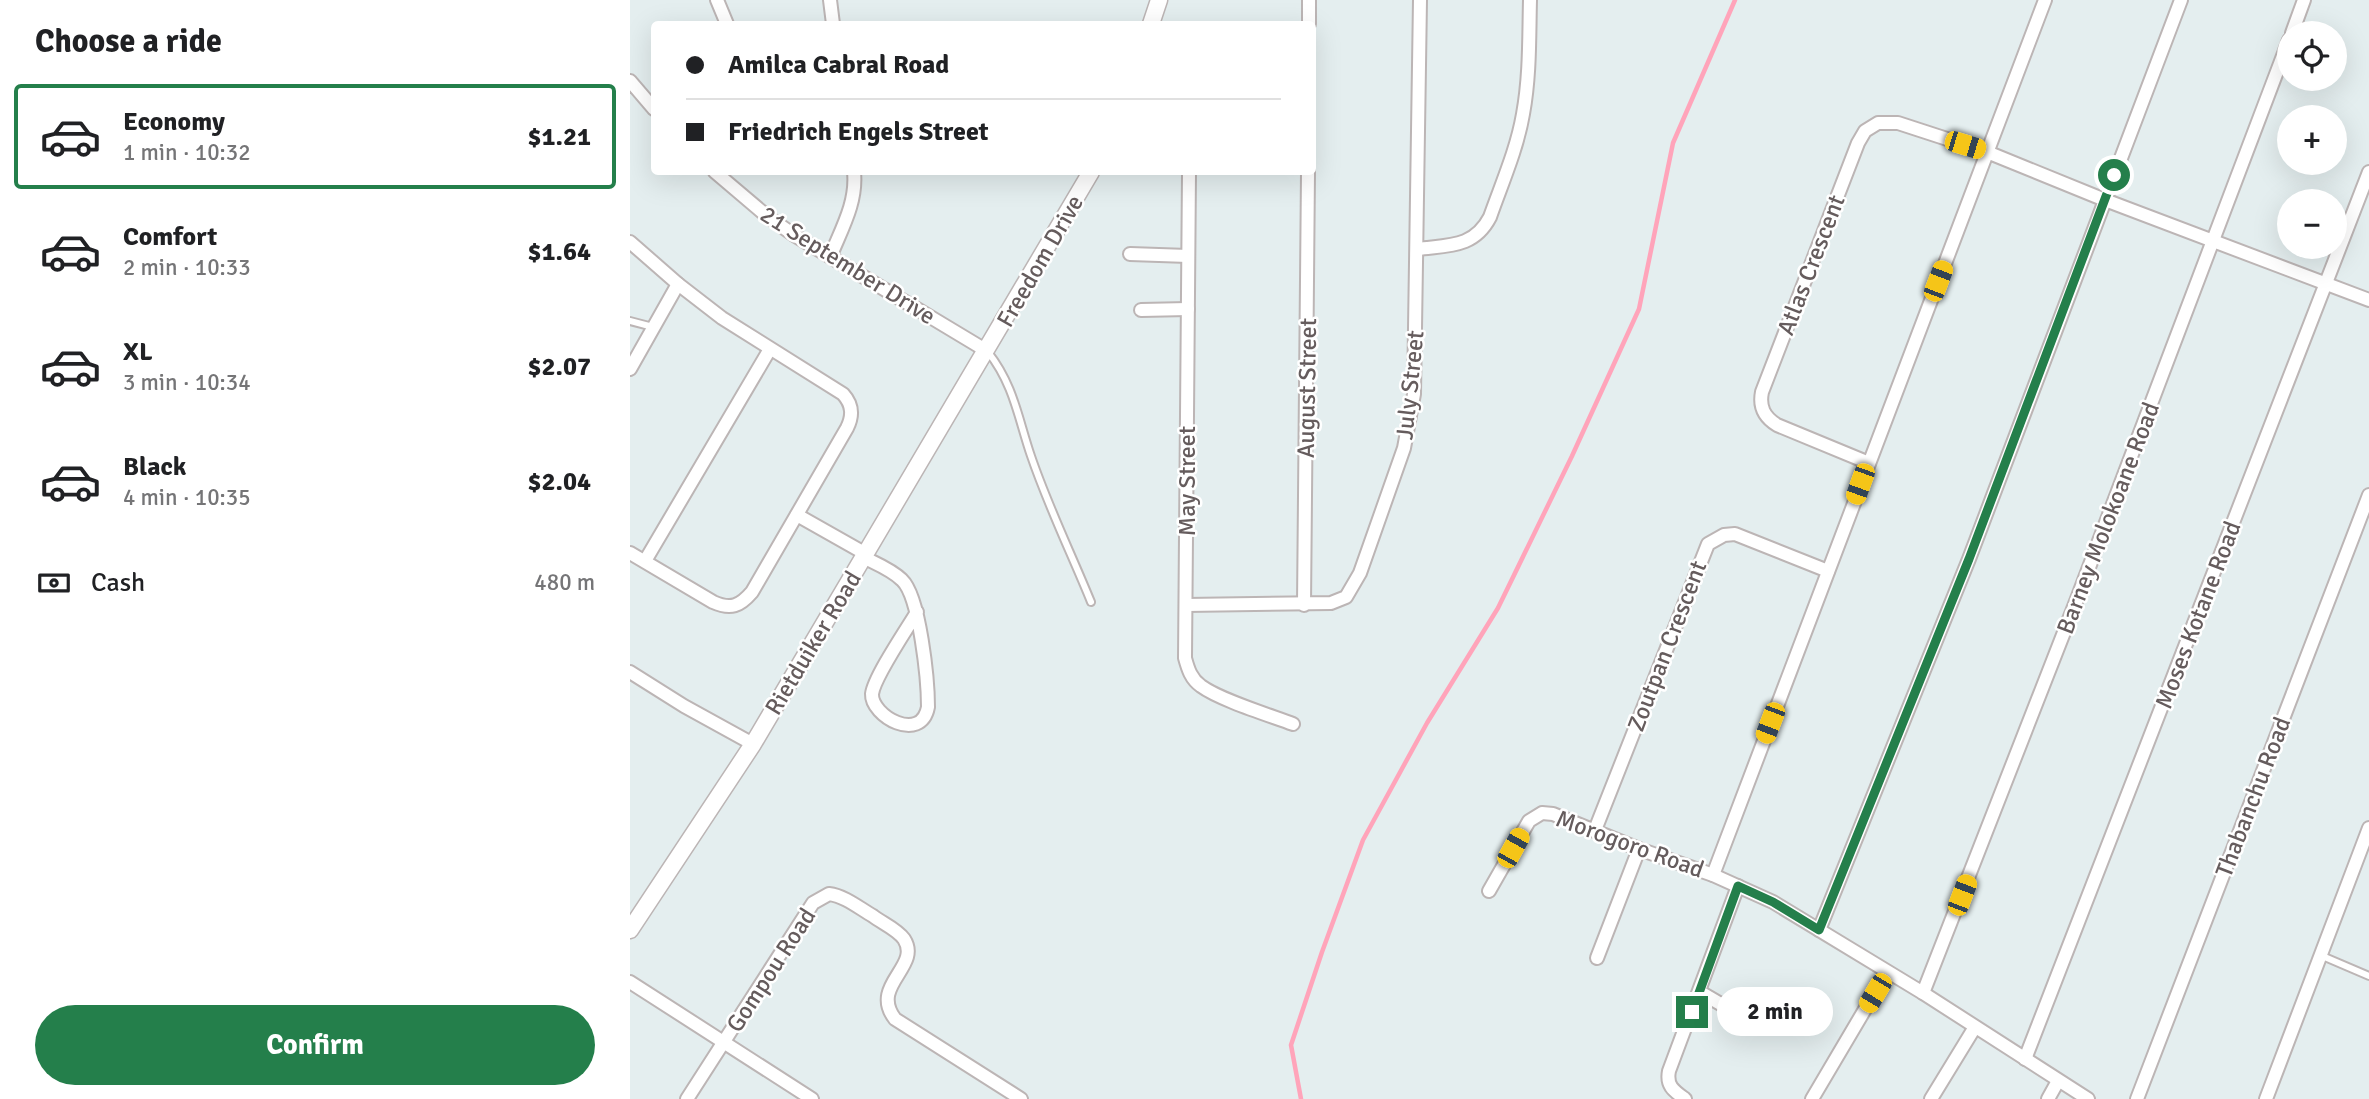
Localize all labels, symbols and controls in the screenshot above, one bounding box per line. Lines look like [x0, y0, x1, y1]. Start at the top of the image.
map controls [2277, 21, 2347, 259]
button: locate [2277, 21, 2347, 91]
text: Choose a ride [35, 22, 222, 61]
text: Amilca Cabral Road [728, 49, 949, 81]
icon: car [39, 105, 102, 168]
button: + [2277, 105, 2347, 175]
text: Economy [123, 106, 225, 138]
text: Friedrich Engels Street [728, 116, 989, 148]
text: $1.21 [527, 121, 591, 153]
car [1942, 129, 1989, 161]
text: 1 min · 10:32 [123, 138, 251, 167]
route start [2098, 159, 2130, 191]
button: − [2277, 189, 2347, 259]
street label: Freedom Drive [990, 190, 1090, 332]
street label: Atlas Crescent [1771, 191, 1851, 339]
street label: 21 September Drive [755, 199, 941, 331]
icon: car [39, 220, 102, 283]
text: Comfort [123, 221, 217, 253]
text: $1.64 [527, 236, 591, 268]
text: 2 min · 10:33 [123, 253, 251, 282]
car [1921, 258, 1956, 304]
street label: August Street [1291, 318, 1323, 458]
street label: July Street [1389, 329, 1431, 441]
icon: car [39, 335, 102, 398]
text: XL [123, 336, 153, 368]
text: $2.07 [527, 351, 591, 383]
text: 3 min · 10:34 [123, 368, 251, 397]
street label: Barney Molokoane Road [2050, 398, 2166, 638]
street label: May Street [1172, 426, 1202, 536]
icon: car [39, 450, 102, 513]
text: Black [123, 451, 186, 483]
car [1843, 461, 1878, 507]
text: $2.04 [527, 466, 591, 498]
text: 4 min · 10:35 [123, 483, 251, 512]
street label: Moses Kotane Road [2148, 517, 2248, 713]
street label: Zoutpan Crescent [1621, 556, 1713, 736]
icon: cash [35, 564, 73, 602]
street label: Rietduiker Road [758, 566, 868, 720]
text: Cash [91, 567, 145, 599]
text: 480 m [534, 568, 595, 597]
car [1753, 700, 1788, 746]
street label: Thabanchu Road [2209, 713, 2297, 881]
street label: Morogoro Road [1552, 803, 1708, 885]
car [1494, 825, 1533, 871]
car [1945, 872, 1980, 918]
street label: Gompou Road [720, 902, 822, 1038]
car [1856, 970, 1895, 1016]
callout: 2 min [1716, 988, 1832, 1036]
route end [1676, 996, 1708, 1028]
text: 2 min [1747, 997, 1803, 1026]
button: Confirm [35, 1005, 595, 1085]

